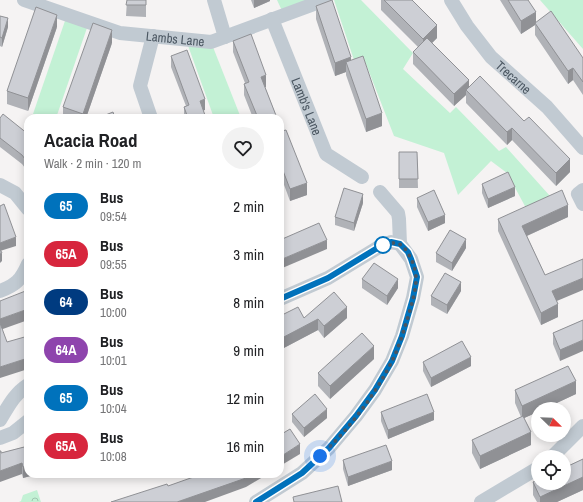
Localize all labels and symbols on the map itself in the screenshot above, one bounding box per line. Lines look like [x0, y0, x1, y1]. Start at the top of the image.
street label: Lambs Lane [145, 28, 205, 50]
street label: Trecarne [492, 57, 535, 98]
street label: Lamb's Lane [287, 75, 326, 138]
unlabelled marker [374, 236, 392, 254]
north arrow [531, 402, 571, 442]
your location [310, 446, 330, 466]

